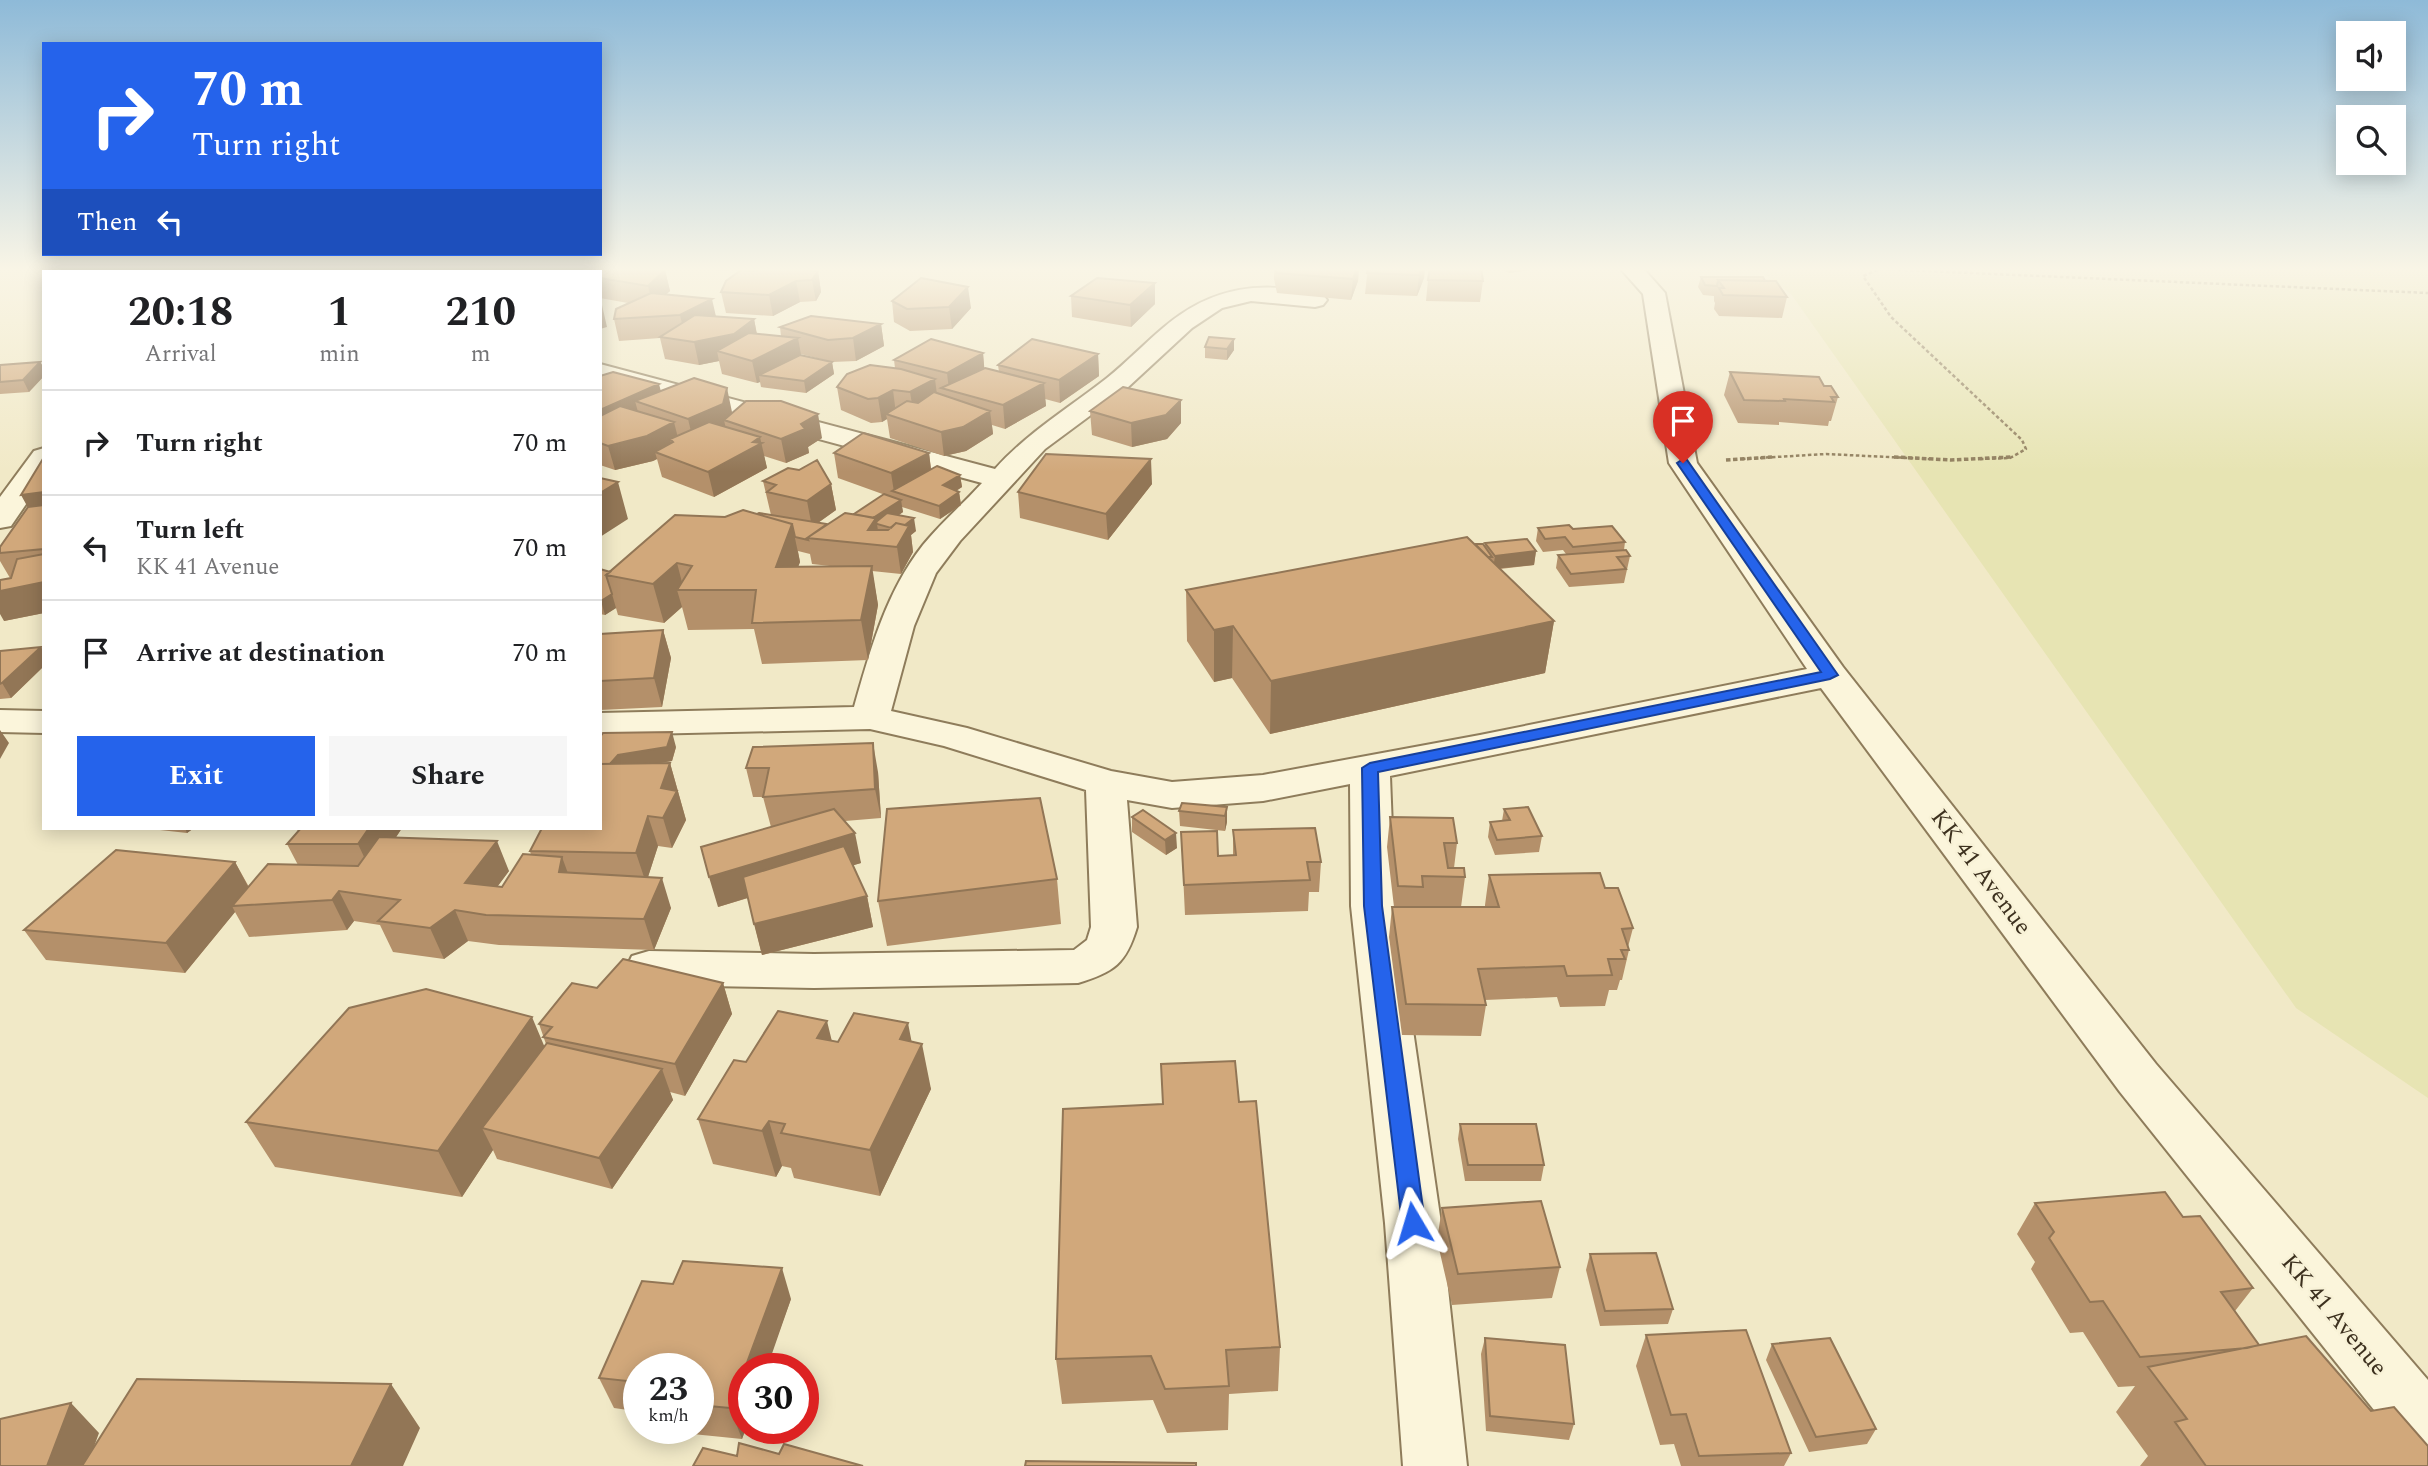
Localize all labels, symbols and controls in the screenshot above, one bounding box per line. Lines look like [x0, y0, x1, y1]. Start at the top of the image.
map controls [2336, 21, 2406, 175]
button: sound [2336, 21, 2406, 91]
text: 70 m [192, 53, 303, 128]
icon: right [77, 70, 168, 161]
button: search [2336, 105, 2406, 175]
text: Turn right [192, 121, 340, 170]
text: Then [77, 202, 137, 242]
icon: left [151, 203, 189, 241]
text: 20:18 [128, 281, 233, 344]
text: 1 [328, 281, 351, 344]
text: 210 [445, 281, 516, 344]
text: Arrival [145, 337, 216, 372]
text: min [319, 337, 360, 372]
text: m [471, 337, 491, 372]
pin [1653, 391, 1713, 463]
icon: arrive [1664, 402, 1702, 440]
text: Turn right [136, 423, 263, 463]
text: 70 m [512, 423, 567, 463]
icon: right [77, 424, 115, 462]
text: Turn left [136, 510, 244, 550]
text: 70 m [512, 528, 567, 568]
icon: left [77, 529, 115, 567]
text: KK 41 Avenue [136, 550, 280, 585]
text: Arrive at destination [136, 633, 385, 673]
text: 70 m [512, 633, 567, 673]
icon: arrive [77, 634, 115, 672]
button: Exit [77, 736, 315, 816]
button: Share [329, 736, 567, 816]
street label: KK 41 Avenue [1922, 801, 2040, 943]
position arrow [1376, 1186, 1450, 1260]
street label: KK 41 Avenue [2272, 1246, 2396, 1384]
speed limit sign: 30 [728, 1353, 819, 1444]
text: 23 [649, 1363, 688, 1416]
text: km/h [648, 1402, 689, 1429]

